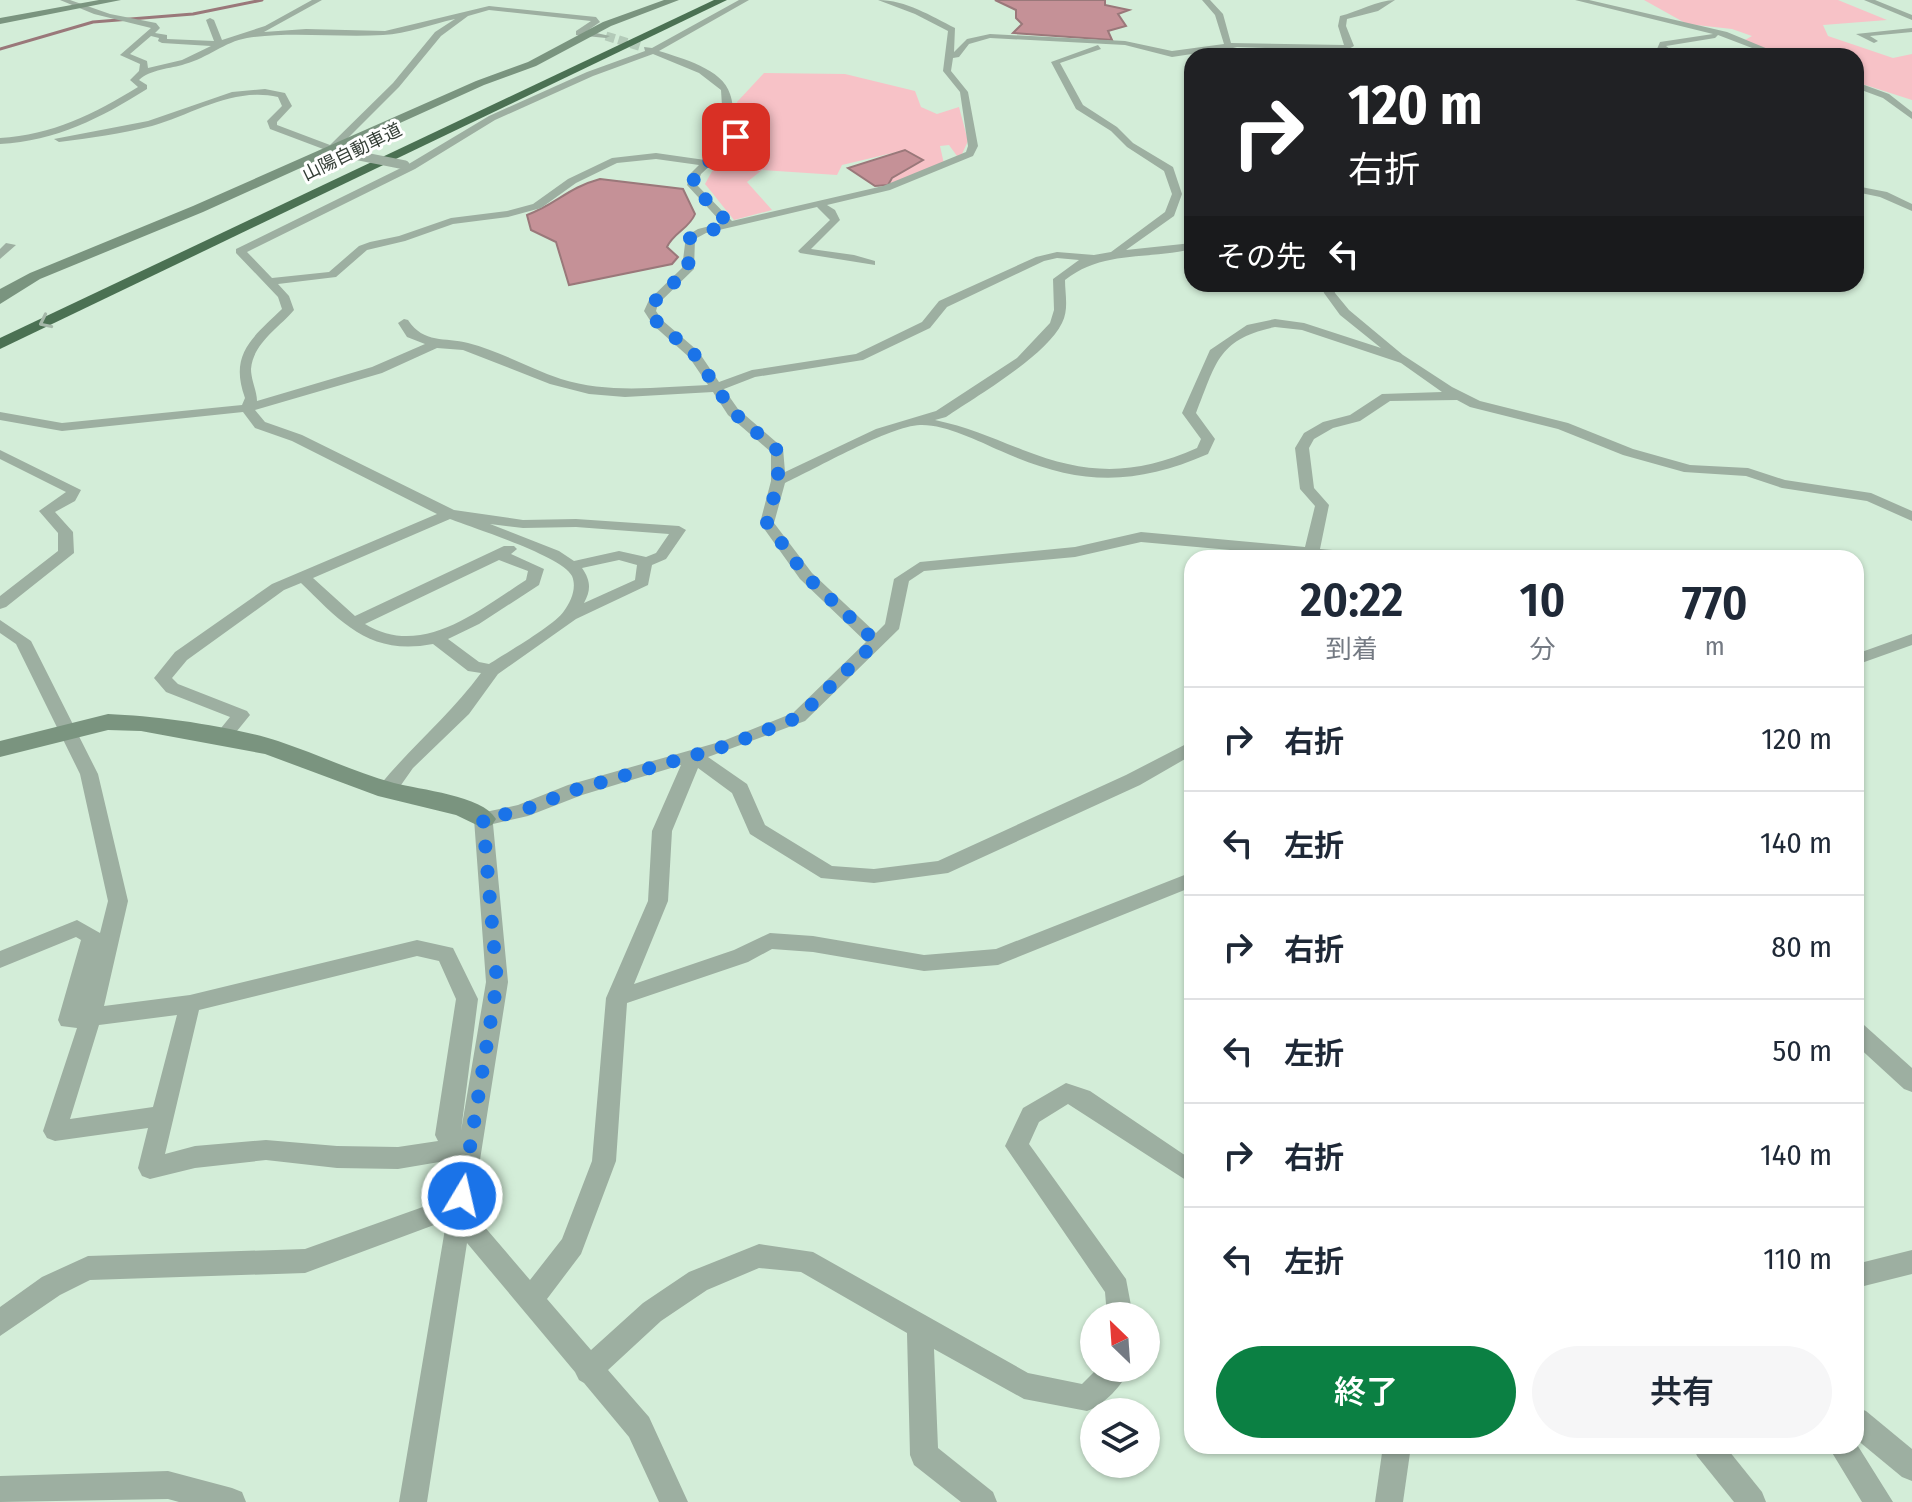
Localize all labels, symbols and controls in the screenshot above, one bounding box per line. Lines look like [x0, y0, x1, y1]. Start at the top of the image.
text: 120 m [1348, 72, 1483, 139]
icon: right [1216, 80, 1320, 184]
pin [702, 103, 770, 171]
icon: arrive [714, 115, 758, 159]
street label: 山陽自動車道 [299, 118, 405, 186]
text: 右折 [1348, 148, 1420, 192]
icon: left [1322, 232, 1366, 276]
text: その先 [1216, 239, 1306, 275]
one-way arrow [39, 312, 54, 328]
text: 20:22 [1300, 571, 1403, 629]
text: 10 [1520, 571, 1565, 629]
text: 770 [1682, 574, 1748, 632]
text: m [1705, 631, 1725, 662]
text: 到着 [1326, 634, 1378, 665]
text: 分 [1529, 634, 1555, 665]
icon: right [1216, 717, 1260, 761]
text: 120 m [1761, 721, 1832, 757]
text: 右折 [1284, 724, 1344, 760]
icon: left [1216, 821, 1260, 865]
text: 140 m [1760, 825, 1832, 861]
text: 左折 [1284, 828, 1344, 864]
icon: right [1216, 925, 1260, 969]
text: 80 m [1771, 929, 1832, 965]
text: 右折 [1284, 932, 1344, 968]
icon: left [1216, 1029, 1260, 1073]
text: 50 m [1772, 1033, 1832, 1069]
text: 左折 [1284, 1036, 1344, 1072]
icon: right [1216, 1133, 1260, 1177]
text: 140 m [1760, 1137, 1832, 1173]
text: 右折 [1284, 1140, 1344, 1176]
position arrow [420, 1154, 504, 1238]
icon: left [1216, 1237, 1260, 1281]
text: 110 m [1763, 1241, 1832, 1277]
text: 左折 [1284, 1244, 1344, 1280]
north arrow [1080, 1302, 1160, 1382]
map controls [1080, 1302, 1160, 1478]
button: 終了 [1216, 1346, 1516, 1438]
button: 共有 [1532, 1346, 1832, 1438]
button: layers [1080, 1398, 1160, 1478]

